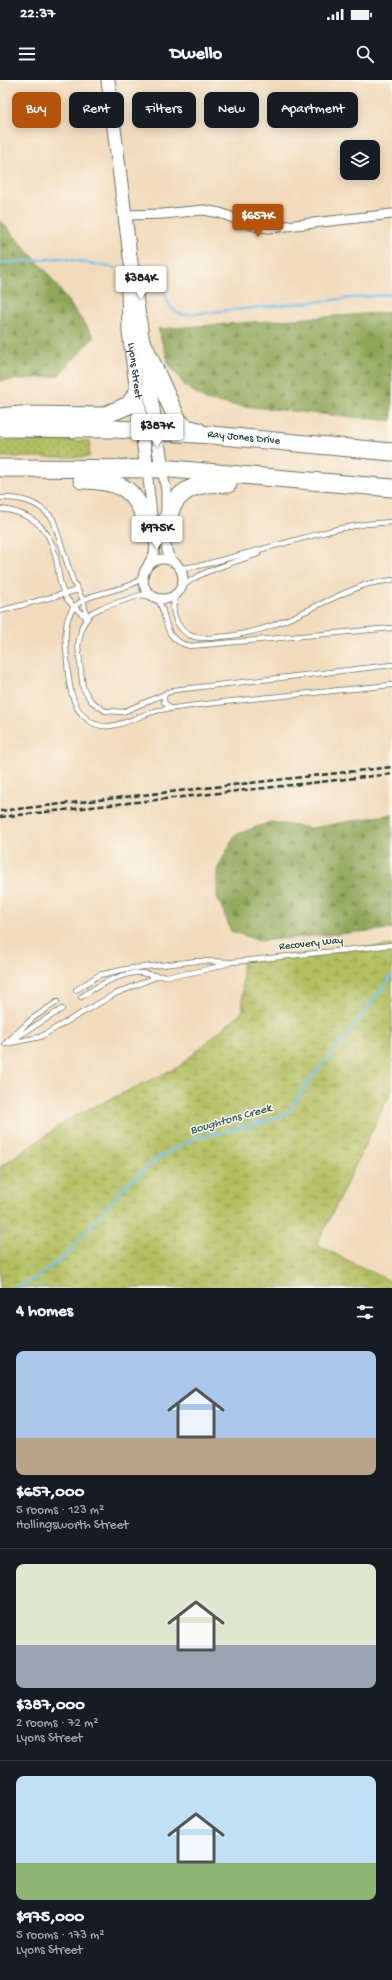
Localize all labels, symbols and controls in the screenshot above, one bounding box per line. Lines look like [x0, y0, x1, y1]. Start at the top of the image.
text: 22:37 [20, 5, 55, 23]
icon: menu [16, 43, 38, 65]
icon: search [354, 43, 376, 65]
text: Dwello [170, 44, 222, 65]
chip: Buy [12, 92, 61, 128]
chip: Rent [69, 92, 124, 128]
chip: Filters [132, 92, 196, 128]
chip: New [204, 92, 259, 128]
chip: Apartment [267, 92, 358, 128]
map controls [340, 140, 380, 180]
button: layers [340, 140, 380, 180]
pin: $657K [230, 204, 286, 238]
text: $657K [241, 209, 275, 224]
pin: $384K [113, 266, 169, 300]
text: $384K [124, 271, 158, 286]
street label: Lyons Street [124, 342, 144, 401]
pin: $387K [129, 414, 185, 448]
text: $387K [140, 419, 174, 434]
street label: Ray Jones Drive [207, 429, 281, 447]
pin: $975K [129, 516, 185, 550]
text: $975K [140, 521, 174, 536]
street label: Recovery Way [278, 935, 344, 953]
water label: Boughtons Creek [189, 1101, 275, 1138]
icon: filters [354, 1301, 376, 1323]
text: 4 homes [16, 1302, 73, 1322]
icon: home [160, 1377, 232, 1449]
text: $657,000 [16, 1483, 84, 1503]
text: 5 rooms · 123 m² [16, 1503, 104, 1518]
text: Hollingsworth Street [16, 1518, 129, 1533]
icon: home [160, 1590, 232, 1662]
text: $387,000 [16, 1696, 85, 1716]
text: 2 rooms · 72 m² [16, 1716, 98, 1731]
text: Lyons Street [16, 1731, 83, 1746]
icon: home [160, 1802, 232, 1874]
text: $975,000 [16, 1908, 84, 1928]
text: 5 rooms · 173 m² [16, 1928, 104, 1943]
text: Lyons Street [16, 1943, 83, 1958]

